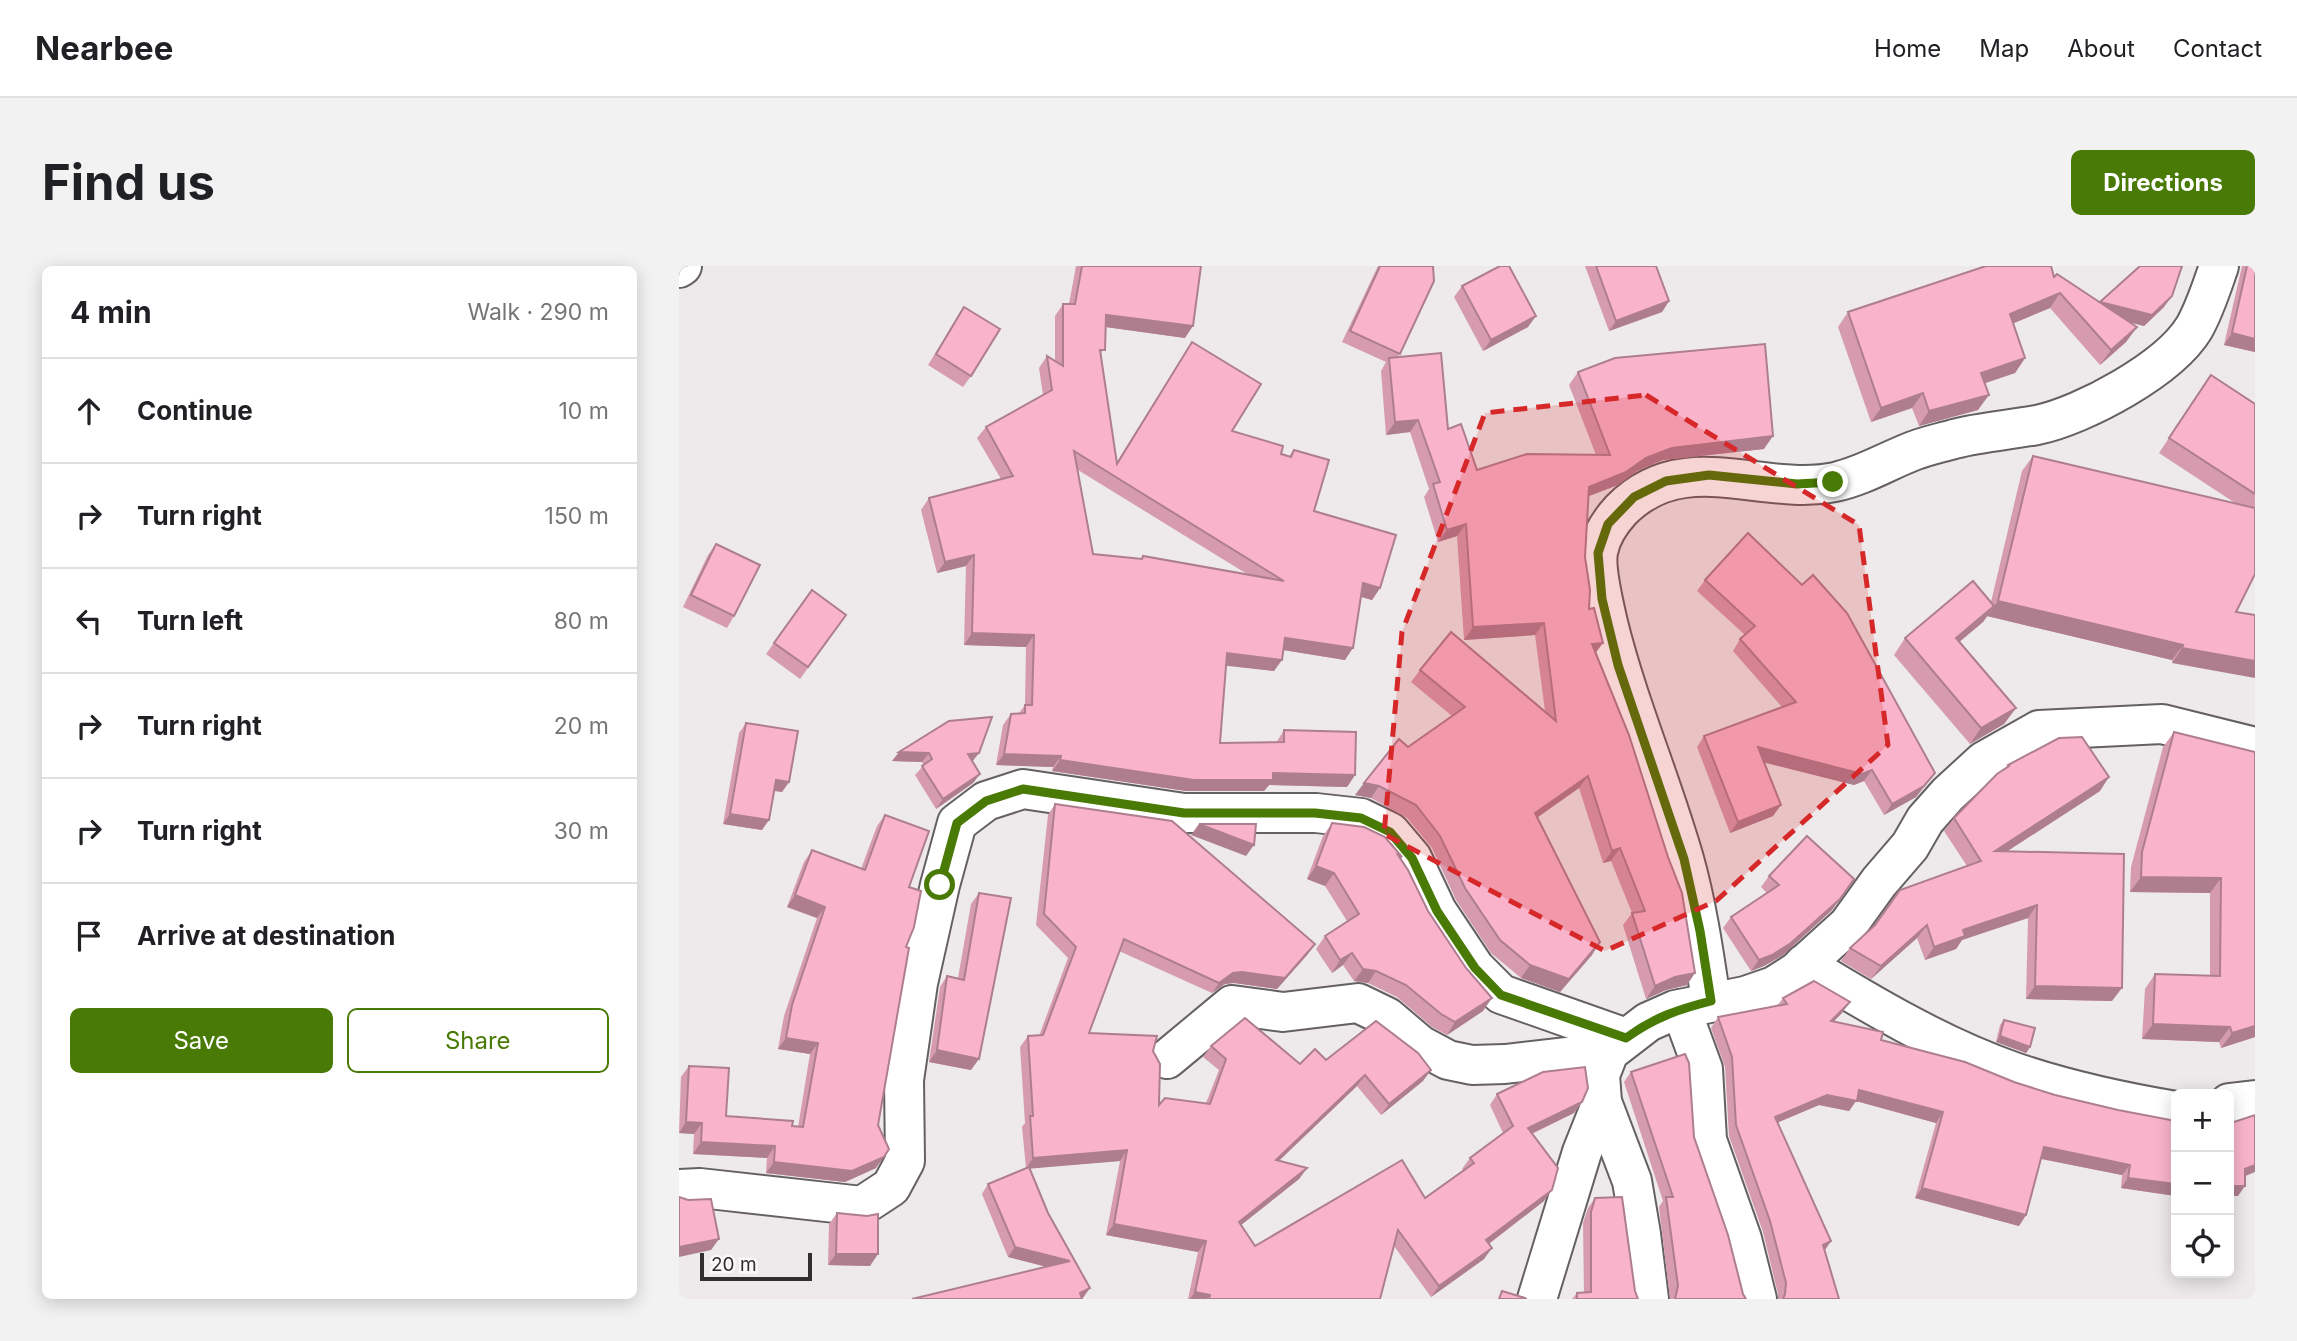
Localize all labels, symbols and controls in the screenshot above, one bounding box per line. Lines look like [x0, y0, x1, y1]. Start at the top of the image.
text: Nearbee [35, 28, 173, 68]
text: Home [1874, 34, 1941, 63]
text: Map [1979, 34, 2029, 63]
text: About [2067, 34, 2135, 63]
text: Contact [2173, 34, 2262, 63]
button: Directions [2071, 150, 2255, 215]
text: Find us [42, 153, 215, 212]
text: 4 min [70, 294, 152, 330]
text: Walk · 290 m [467, 298, 609, 326]
icon: ahead [70, 392, 108, 430]
text: Continue [137, 395, 253, 426]
text: 10 m [559, 397, 609, 425]
route end [1817, 466, 1848, 497]
icon: right [70, 497, 108, 535]
text: Turn right [137, 500, 262, 531]
text: 150 m [545, 502, 609, 530]
icon: left [70, 602, 108, 640]
text: Turn left [137, 605, 243, 636]
text: 80 m [554, 607, 609, 635]
icon: right [70, 707, 108, 745]
text: Turn right [137, 710, 262, 741]
text: 20 m [554, 712, 609, 740]
icon: right [70, 812, 108, 850]
text: Turn right [137, 815, 262, 846]
text: 30 m [554, 817, 609, 845]
route start [924, 869, 955, 900]
icon: arrive [70, 917, 108, 955]
text: Arrive at destination [137, 920, 396, 951]
button: Save [70, 1008, 333, 1073]
button: Share [347, 1008, 609, 1073]
map controls [2171, 1089, 2234, 1278]
button: + [2171, 1089, 2234, 1152]
button: − [2171, 1152, 2234, 1215]
button: locate [2171, 1215, 2234, 1278]
scale bar [700, 1250, 812, 1282]
text: 20 m [711, 1253, 757, 1276]

